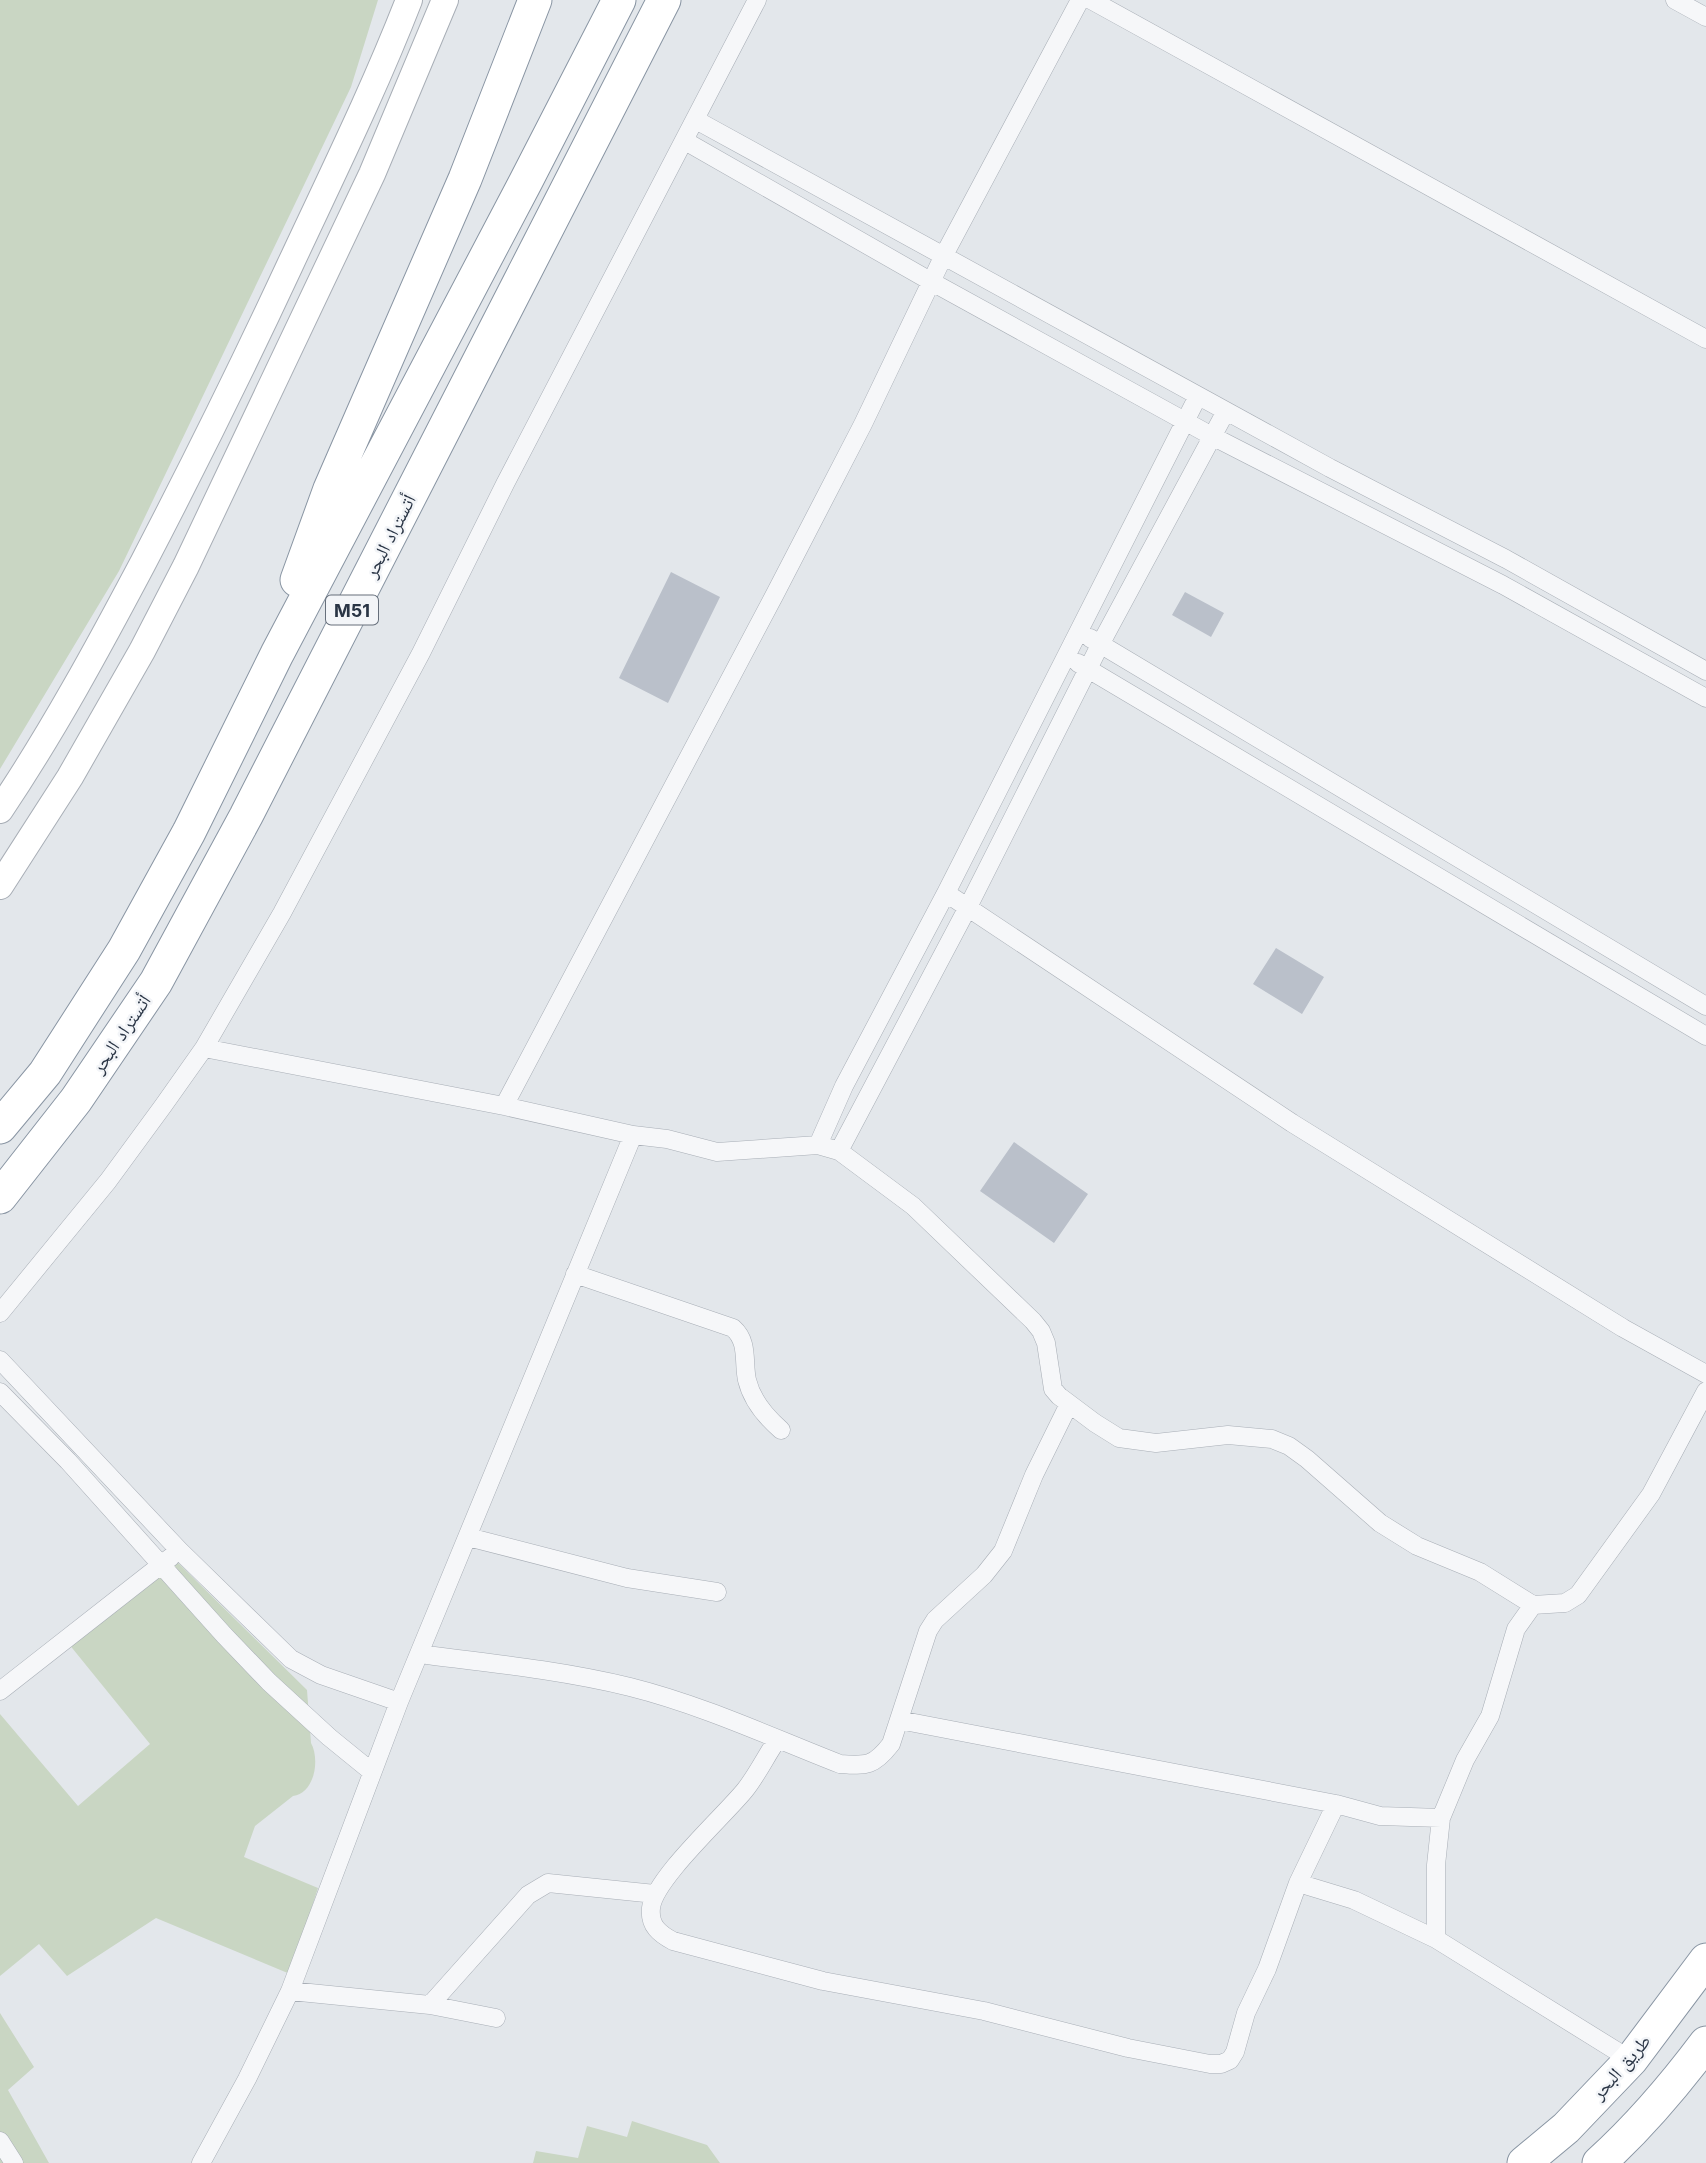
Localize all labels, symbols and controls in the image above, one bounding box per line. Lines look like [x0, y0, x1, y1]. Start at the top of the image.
street label: أتستراد البحر [359, 491, 421, 582]
road number: M51 [326, 596, 378, 624]
street label: أتستراد البحر [86, 990, 156, 1079]
street label: طريق البحر [1586, 2030, 1655, 2105]

